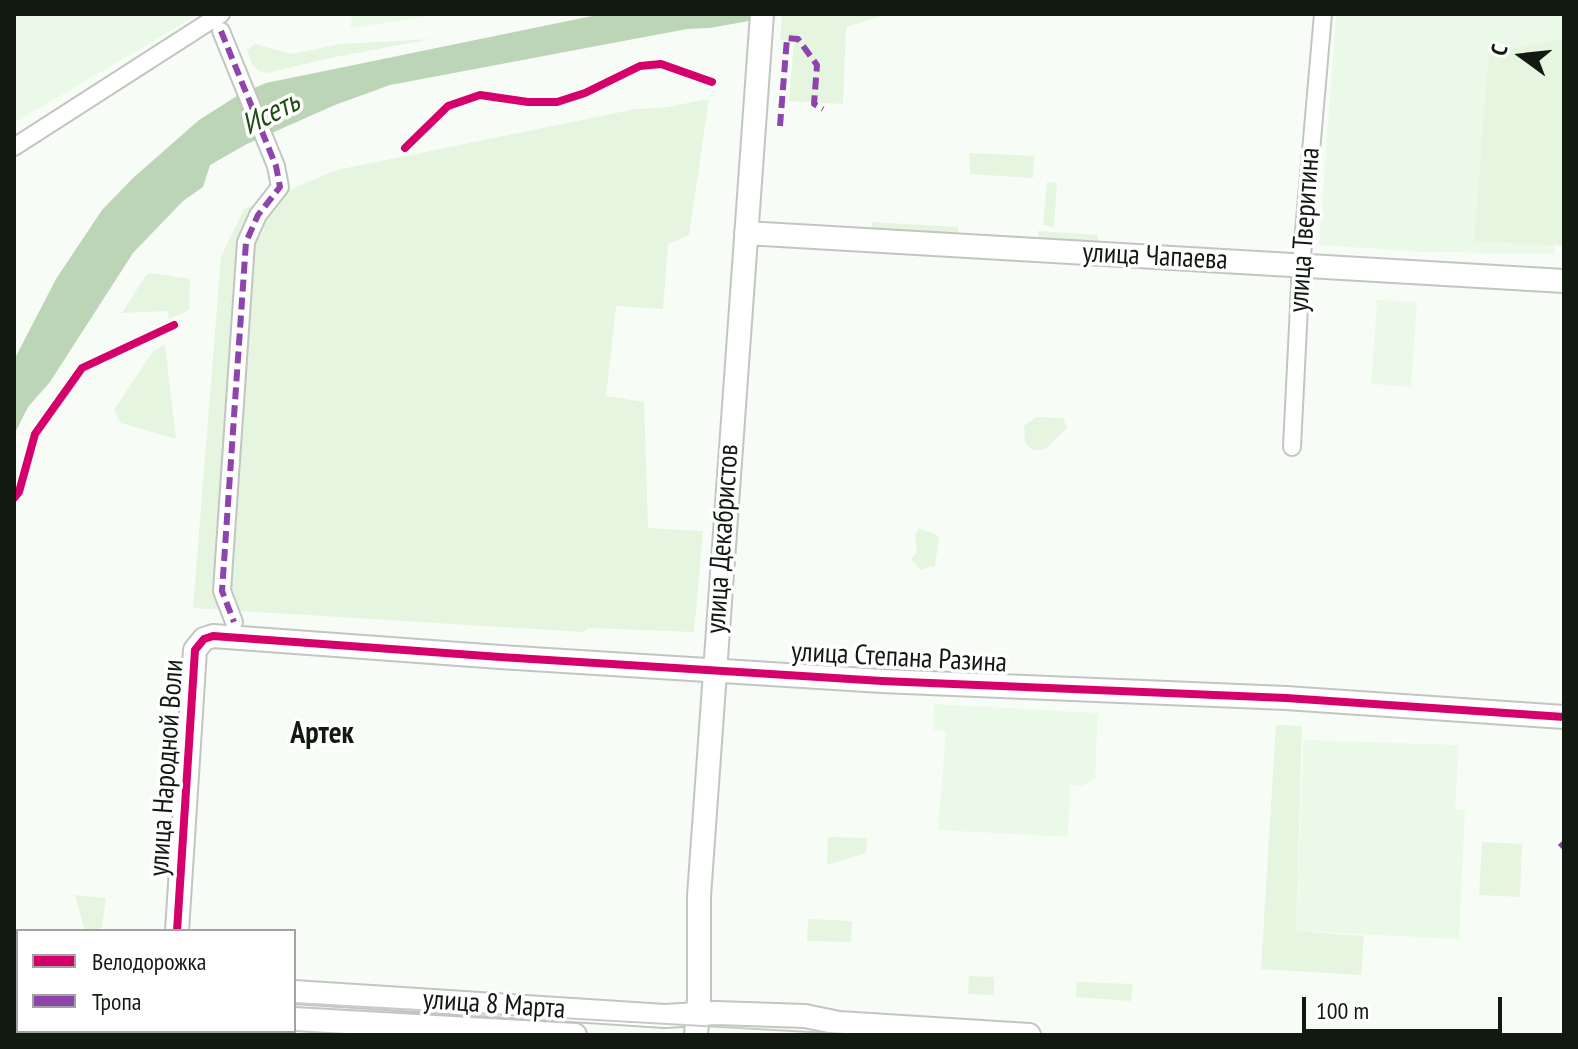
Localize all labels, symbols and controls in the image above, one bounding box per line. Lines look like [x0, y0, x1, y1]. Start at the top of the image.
north arrow [1482, 16, 1562, 96]
text: С [1484, 41, 1514, 58]
water label: Исеть [236, 84, 306, 144]
street label: улица Тверитина [1282, 146, 1328, 314]
street label: улица Чапаева [1081, 236, 1229, 278]
street label: улица Декабристов [700, 443, 746, 635]
street label: улица Степана Разина [790, 636, 1008, 680]
street label: улица Народной Воли [143, 658, 191, 878]
district label: Артек [290, 716, 354, 752]
legend [16, 929, 296, 1033]
text: Велодорожка [92, 946, 206, 977]
scale bar [1306, 981, 1506, 1031]
street label: улица 8 Марта [422, 983, 566, 1027]
text: Тропа [92, 986, 141, 1017]
text: 100 m [1316, 995, 1369, 1026]

